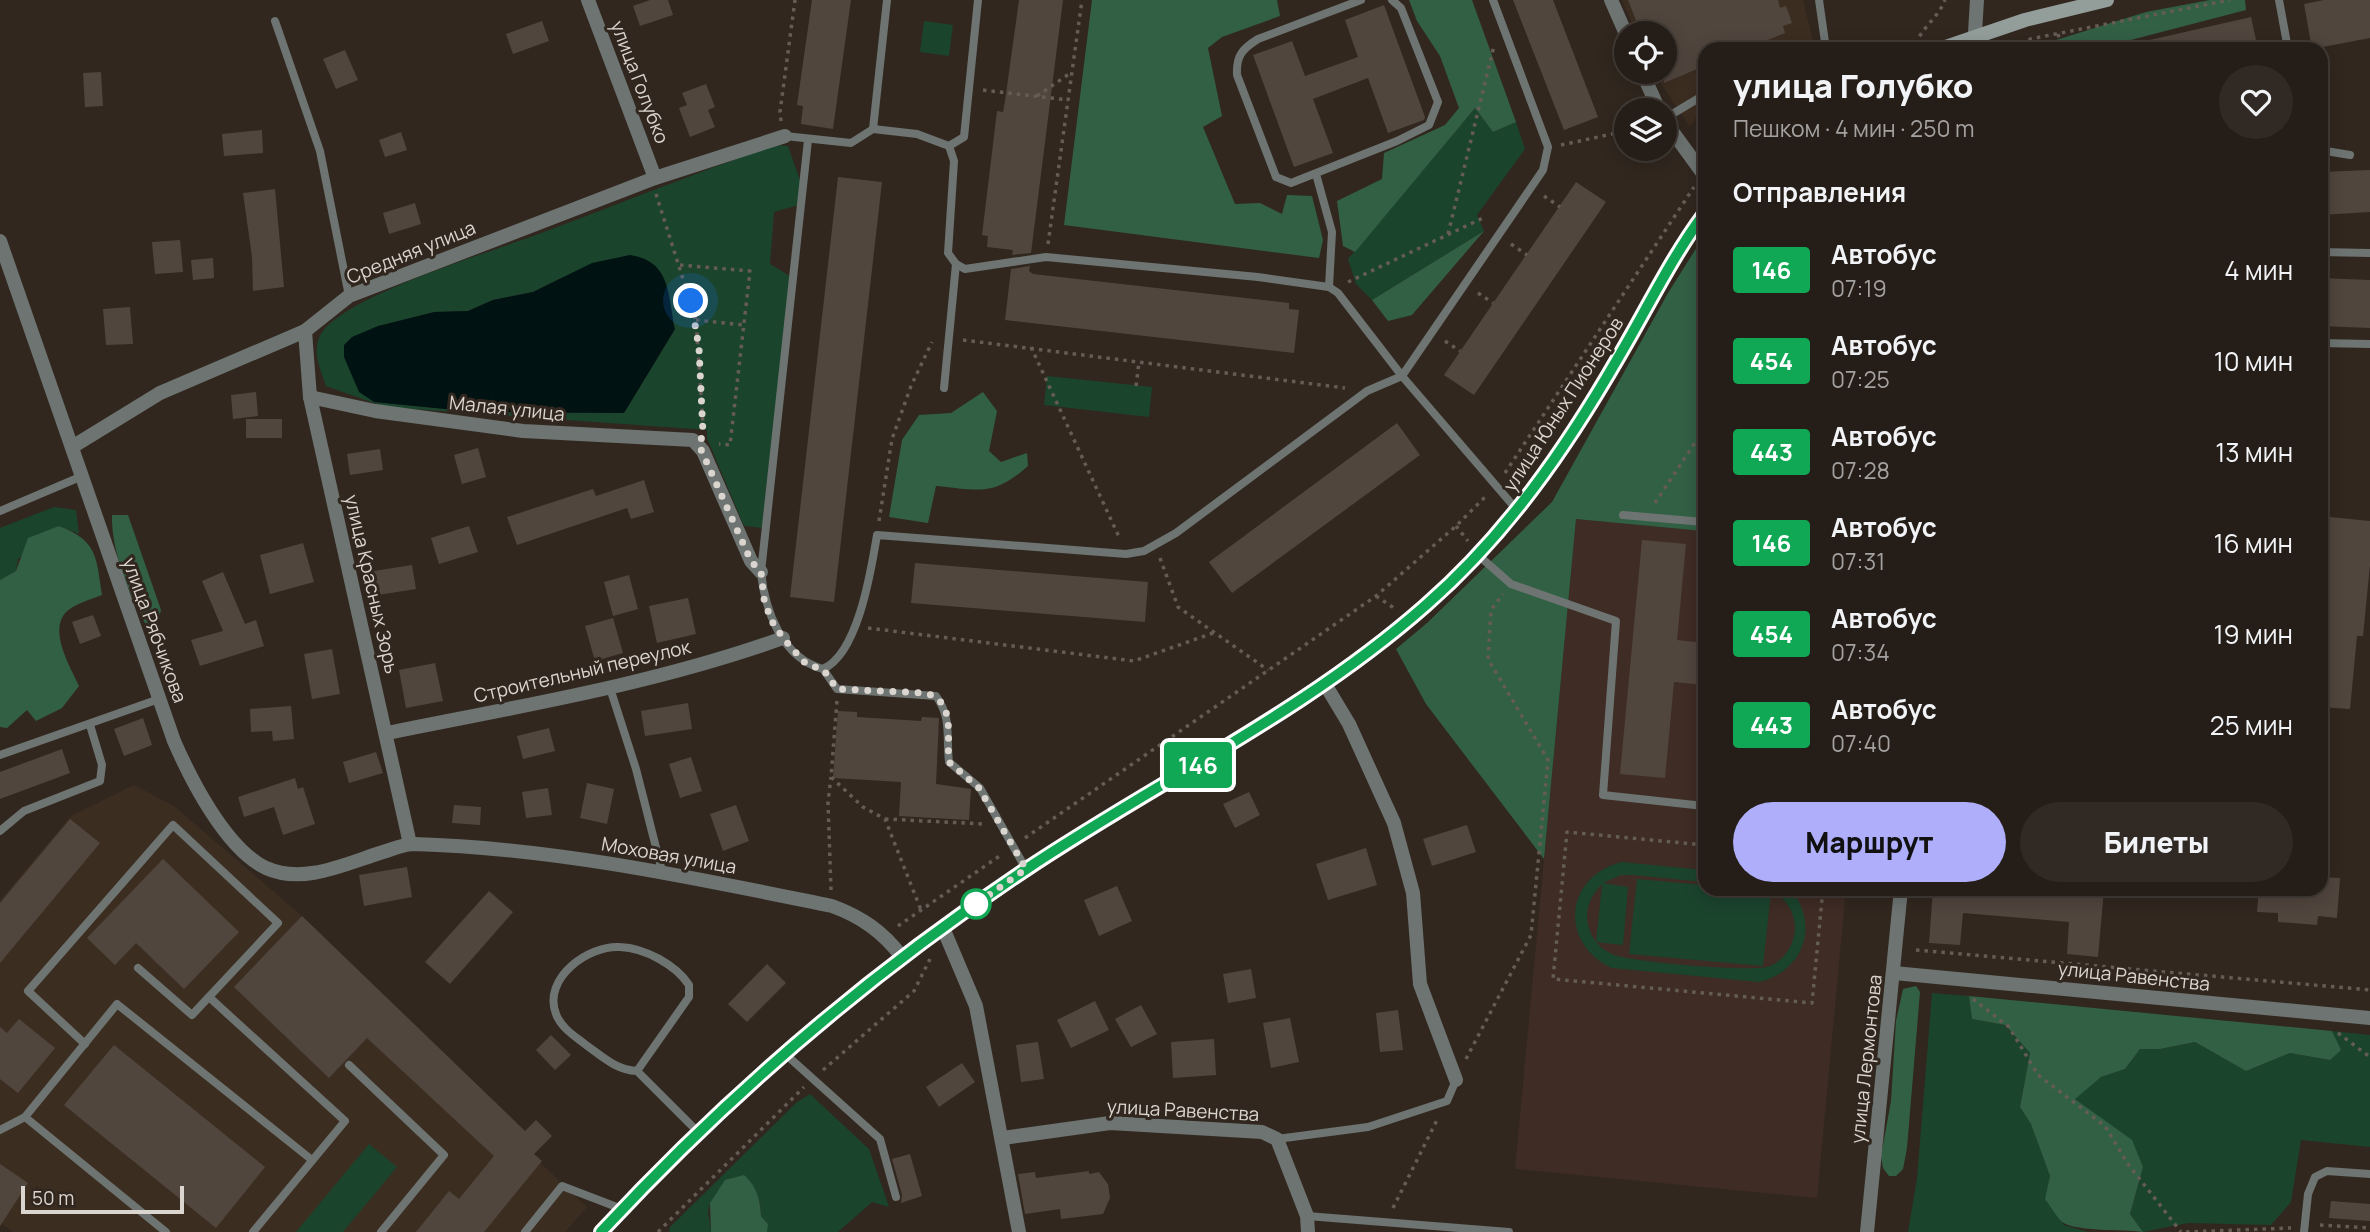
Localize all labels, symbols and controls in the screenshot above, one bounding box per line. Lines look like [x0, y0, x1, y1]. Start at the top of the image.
street label: улица Голубко [605, 17, 675, 147]
map controls [1614, 21, 1677, 161]
button: locate [1614, 21, 1677, 84]
text: улица Голубко [1733, 63, 1974, 108]
button: heart [2219, 65, 2293, 139]
button: layers [1614, 98, 1677, 161]
text: Пешком · 4 мин · 250 m [1733, 112, 1975, 144]
text: Отправления [1733, 174, 1906, 210]
street label: Средняя улица [343, 214, 479, 290]
text: Автобус [1831, 236, 1937, 272]
text: 4 мин [2224, 252, 2293, 288]
text: 146 [1751, 253, 1792, 286]
text: 07:19 [1831, 272, 1887, 304]
your location [673, 283, 708, 318]
street label: улица Юных Пионеров [1497, 312, 1629, 496]
text: Автобус [1831, 327, 1937, 363]
text: 10 мин [2214, 343, 2293, 379]
text: 454 [1750, 344, 1793, 377]
text: 07:25 [1831, 363, 1890, 395]
street label: Малая улица [448, 389, 566, 427]
text: Автобус [1831, 418, 1937, 454]
text: 13 мин [2215, 434, 2293, 470]
text: 443 [1750, 435, 1793, 468]
text: 07:28 [1831, 454, 1890, 486]
street label: улица Красных Зорь [339, 492, 405, 676]
text: Автобус [1831, 509, 1937, 545]
text: 16 мин [2213, 525, 2293, 561]
text: 146 [1751, 526, 1792, 559]
text: 07:31 [1831, 545, 1885, 577]
street label: улица Рябчикова [117, 554, 193, 706]
text: Автобус [1831, 600, 1937, 636]
text: 19 мин [2213, 616, 2293, 652]
text: 454 [1750, 617, 1793, 650]
street label: Строительный переулок [471, 633, 694, 709]
text: 07:34 [1831, 636, 1890, 668]
text: Автобус [1831, 691, 1937, 727]
text: 25 мин [2210, 707, 2293, 743]
text: 443 [1750, 708, 1793, 741]
text: 07:40 [1831, 727, 1891, 759]
line badge: 146 [1158, 742, 1238, 788]
text: 146 [1178, 748, 1218, 781]
button: Маршрут [1733, 802, 2006, 882]
button: Билеты [2020, 802, 2293, 882]
street label: Моховая улица [599, 830, 739, 880]
unlabelled marker [961, 889, 991, 919]
street label: улица Равенства [2057, 955, 2211, 997]
street label: улица Лермонтова [1844, 973, 1888, 1145]
street label: улица Равенства [1106, 1093, 1260, 1127]
scale bar [21, 1183, 184, 1215]
text: 50 m [32, 1185, 74, 1211]

